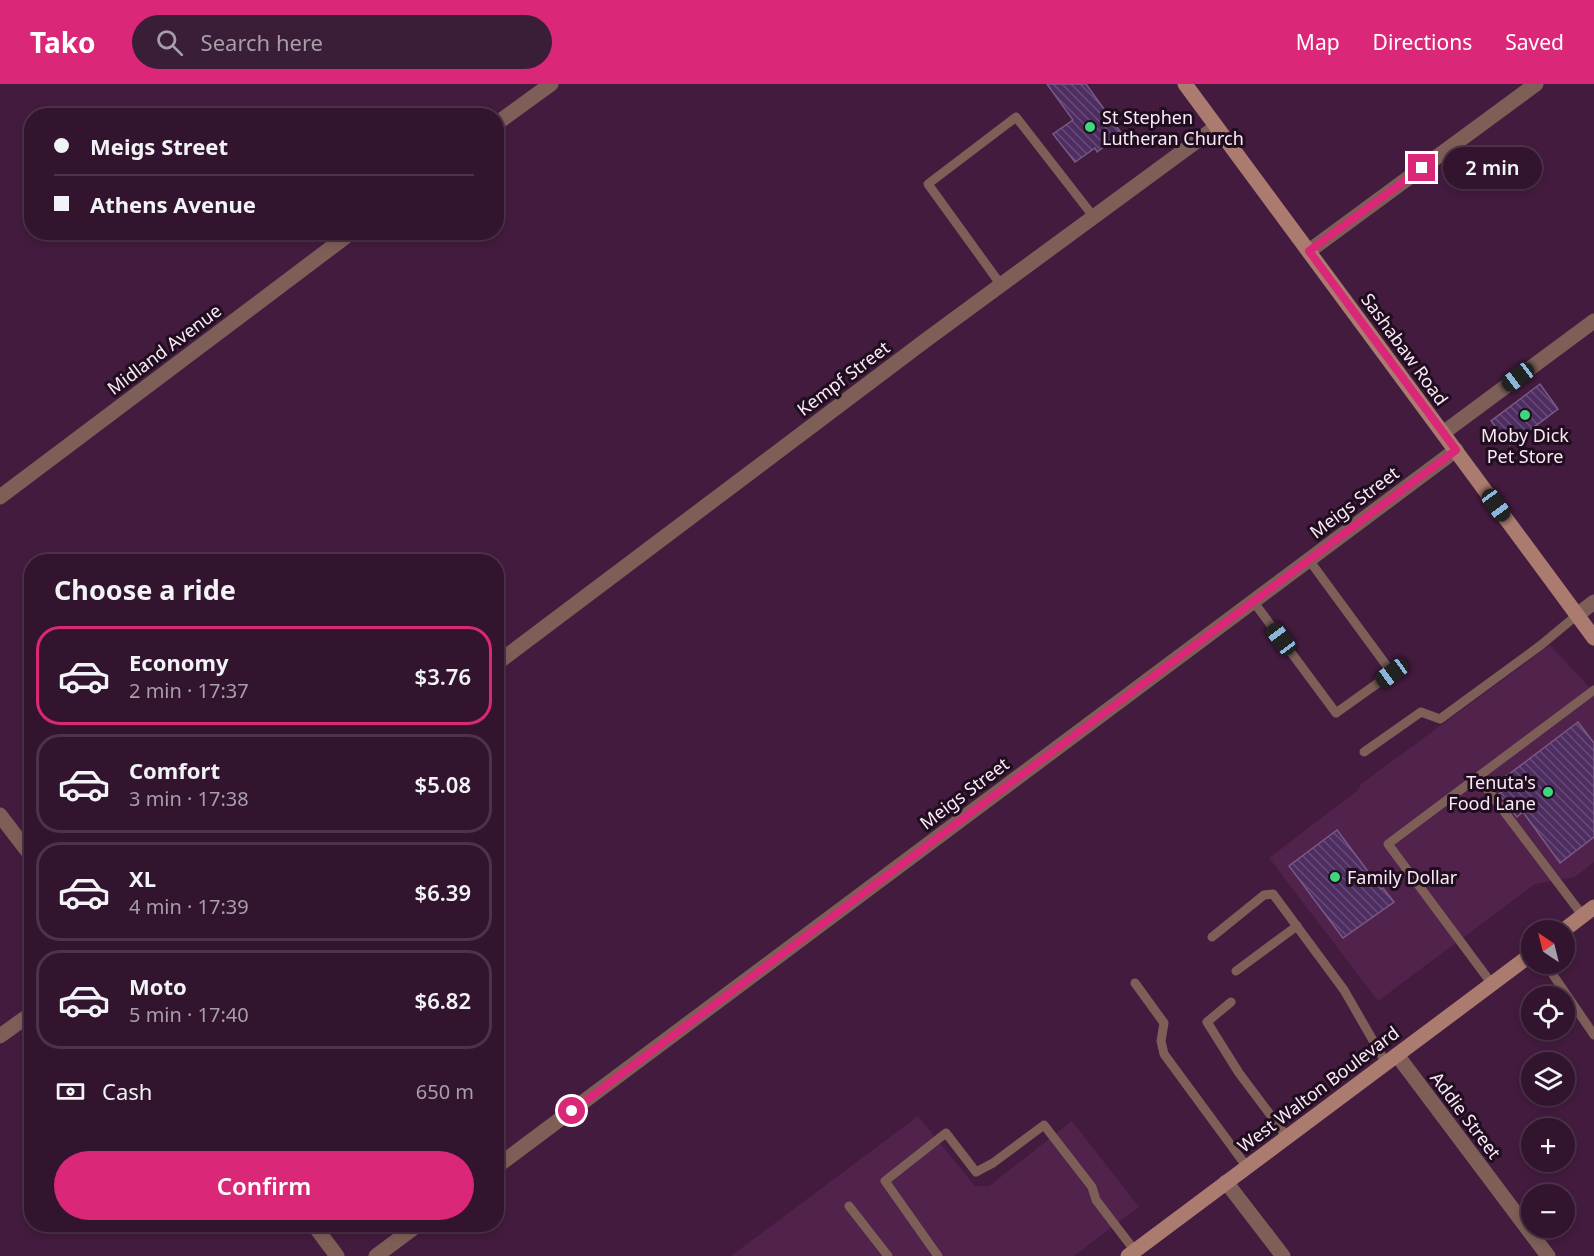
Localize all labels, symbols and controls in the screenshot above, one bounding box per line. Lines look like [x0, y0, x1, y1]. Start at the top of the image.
search box [132, 15, 552, 69]
text: Tako [30, 23, 96, 61]
icon: search [153, 26, 186, 59]
text: Search here [201, 27, 323, 57]
text: Map [1296, 28, 1340, 56]
text: Directions [1373, 28, 1472, 56]
text: Saved [1505, 28, 1564, 56]
place label: St Stephen Lutheran Church [1102, 105, 1244, 150]
marker: St Stephen Lutheran Church [1083, 120, 1097, 134]
text: Meigs Street [90, 131, 228, 161]
callout: 2 min [1443, 147, 1542, 189]
route end [1408, 154, 1435, 181]
text: 2 min [1465, 154, 1520, 181]
text: Athens Avenue [90, 189, 256, 219]
street label: Sashabaw Road [1356, 288, 1454, 410]
street label: Midland Avenue [102, 298, 226, 400]
street label: Kempf Street [792, 335, 895, 421]
car [1498, 359, 1538, 395]
marker: Moby Dick Pet Store [1518, 408, 1532, 422]
place label: Moby Dick Pet Store [1481, 423, 1569, 468]
street label: Meigs Street [1305, 460, 1404, 543]
car [1478, 485, 1514, 525]
text: Choose a ride [54, 571, 236, 608]
car [1263, 619, 1299, 659]
text: Economy [129, 647, 228, 677]
icon: car [57, 649, 111, 703]
car [1372, 655, 1412, 691]
text: $3.76 [415, 661, 471, 691]
text: 2 min · 17:37 [129, 677, 249, 704]
street label: Meigs Street [915, 751, 1014, 834]
text: Comfort [129, 755, 220, 785]
icon: car [57, 757, 111, 811]
text: $5.08 [415, 769, 471, 799]
place label: Tenuta's Food Lane [1448, 770, 1536, 815]
text: 3 min · 17:38 [129, 785, 249, 812]
marker: Tenuta's Food Lane [1541, 785, 1555, 799]
text: XL [129, 863, 156, 893]
icon: car [57, 865, 111, 919]
place label: Family Dollar [1347, 865, 1458, 889]
marker: Family Dollar [1328, 870, 1342, 884]
text: $6.39 [415, 877, 471, 907]
text: 4 min · 17:39 [129, 893, 249, 920]
north arrow [1521, 920, 1575, 974]
map controls [1521, 920, 1575, 1238]
text: Moto [129, 971, 187, 1001]
icon: car [57, 973, 111, 1027]
text: $6.82 [415, 985, 471, 1015]
button: locate [1521, 986, 1575, 1040]
text: 5 min · 17:40 [129, 1001, 249, 1028]
street label: West Walton Boulevard [1232, 1020, 1404, 1158]
button: layers [1521, 1052, 1575, 1106]
street label: Addie Street [1425, 1066, 1507, 1164]
icon: cash [54, 1075, 87, 1108]
text: Cash [102, 1076, 152, 1106]
text: 650 m [416, 1078, 474, 1105]
route start [558, 1097, 585, 1124]
button: + [1521, 1118, 1575, 1172]
button: Confirm [54, 1151, 474, 1220]
button: − [1521, 1184, 1575, 1238]

